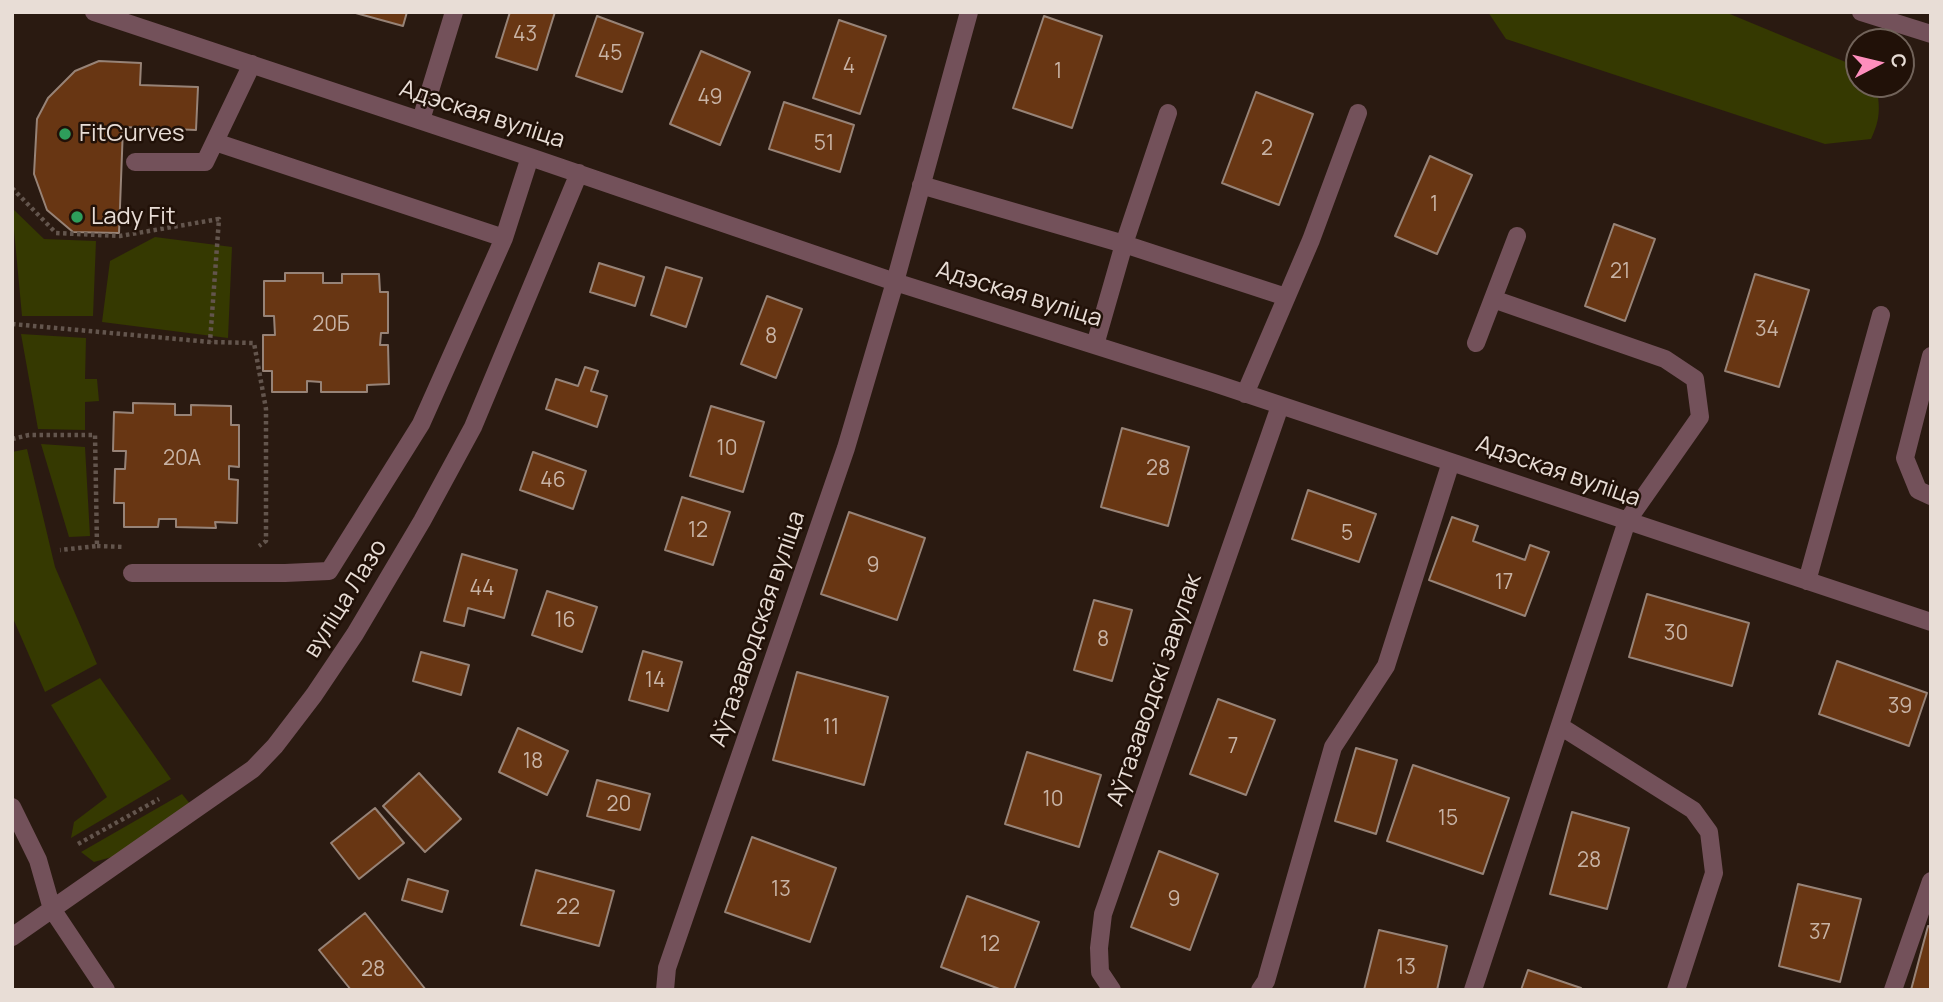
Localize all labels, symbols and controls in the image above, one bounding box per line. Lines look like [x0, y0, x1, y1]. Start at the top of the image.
house number: 43 [513, 22, 537, 48]
north arrow [1845, 28, 1915, 98]
house number: 45 [598, 41, 622, 67]
text: С [1885, 52, 1913, 69]
house number: 4 [843, 54, 855, 80]
house number: 1 [1054, 59, 1062, 85]
street label: Адэская вуліца [396, 75, 568, 155]
house number: 49 [697, 85, 723, 111]
place label: FitCurves [79, 120, 185, 148]
marker: FitCurves [57, 126, 73, 142]
house number: 51 [814, 131, 834, 157]
house number: 2 [1261, 136, 1273, 162]
house number: 1 [1430, 192, 1438, 218]
place label: Lady Fit [91, 203, 176, 231]
marker: Lady Fit [69, 209, 85, 225]
street label: Адэская вуліца [933, 256, 1105, 334]
house number: 21 [1610, 259, 1630, 285]
house number: 20Б [312, 312, 350, 338]
house number: 34 [1755, 317, 1779, 343]
house number: 8 [765, 324, 777, 350]
street label: Адэская вуліца [1472, 430, 1644, 514]
house number: 10 [717, 436, 737, 462]
house number: 20А [163, 446, 201, 472]
house number: 28 [1146, 456, 1170, 482]
house number: 46 [540, 468, 566, 494]
street label: Аўтазаводская вуліца [704, 507, 812, 751]
house number: 12 [688, 518, 708, 544]
house number: 5 [1341, 521, 1353, 547]
street label: вуліца Лазо [298, 535, 394, 663]
house number: 9 [866, 553, 880, 579]
street label: Аўтазаводскі завулак [1102, 570, 1208, 810]
house number: 17 [1495, 570, 1513, 596]
house number: 44 [470, 576, 494, 602]
house number: 16 [554, 608, 576, 634]
house number: 30 [1664, 621, 1688, 647]
house number: 8 [1097, 627, 1109, 653]
house number: 14 [645, 668, 665, 694]
house number: 39 [1888, 694, 1912, 720]
house number: 11 [823, 715, 839, 741]
house number: 7 [1228, 734, 1238, 760]
house number: 18 [523, 749, 543, 775]
house number: 10 [1043, 787, 1063, 813]
house number: 20 [607, 792, 631, 818]
house number: 15 [1438, 806, 1458, 832]
house number: 28 [1577, 848, 1601, 874]
house number: 13 [771, 877, 791, 903]
house number: 9 [1167, 887, 1181, 913]
house number: 22 [556, 895, 580, 921]
house number: 37 [1809, 920, 1831, 946]
house number: 12 [980, 932, 1000, 958]
house number: 13 [1396, 955, 1416, 981]
house number: 28 [361, 957, 385, 983]

